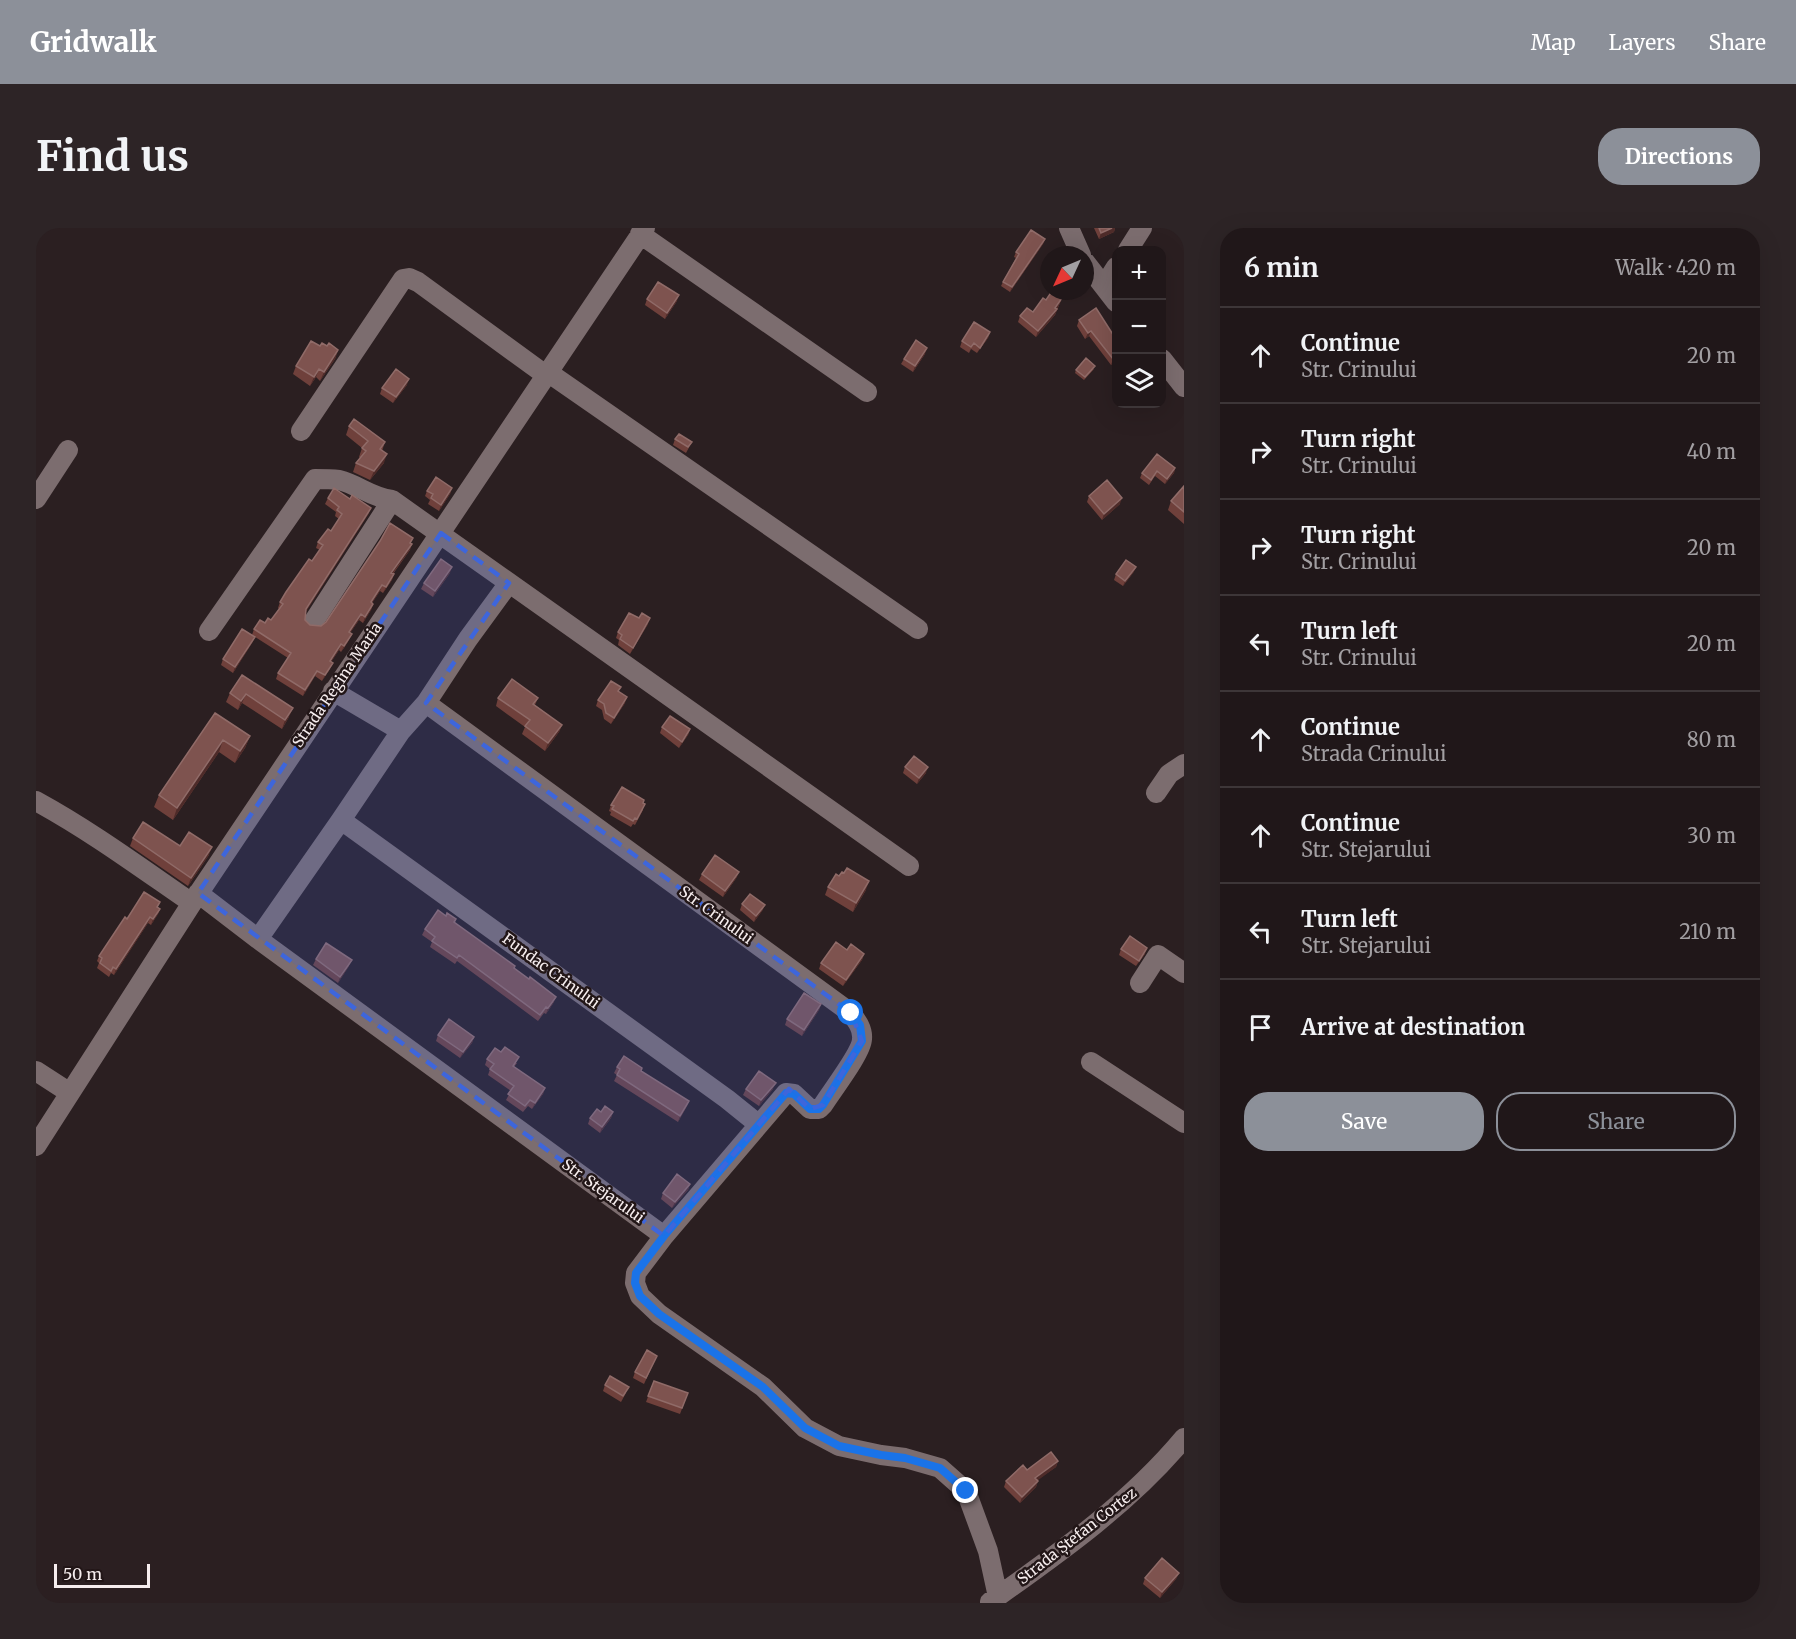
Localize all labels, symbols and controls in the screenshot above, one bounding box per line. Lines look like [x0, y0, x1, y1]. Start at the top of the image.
text: Gridwalk [30, 24, 157, 60]
text: Map [1531, 29, 1576, 56]
text: Layers [1609, 29, 1676, 56]
text: Share [1709, 29, 1766, 56]
button: Directions [1598, 128, 1760, 185]
text: Find us [36, 130, 189, 182]
north arrow [1040, 246, 1094, 300]
map controls [1112, 246, 1166, 408]
button: + [1112, 246, 1166, 300]
text: 6 min [1244, 251, 1319, 284]
text: Walk · 420 m [1615, 255, 1736, 280]
button: − [1112, 300, 1166, 354]
text: Continue [1301, 329, 1400, 357]
icon: ahead [1244, 339, 1277, 372]
text: 20 m [1687, 343, 1736, 368]
button: layers [1112, 354, 1166, 408]
text: Str. Crinului [1301, 357, 1417, 382]
text: Turn right [1301, 425, 1415, 453]
icon: right [1244, 435, 1277, 468]
text: 40 m [1686, 439, 1736, 464]
text: Str. Crinului [1301, 453, 1417, 478]
text: Turn right [1301, 521, 1415, 549]
icon: right [1244, 531, 1277, 564]
text: 20 m [1687, 535, 1736, 560]
text: Str. Crinului [1301, 549, 1417, 574]
text: Turn left [1301, 617, 1398, 645]
street label: Strada Regina Maria [288, 619, 385, 751]
icon: left [1244, 627, 1277, 660]
text: 20 m [1687, 631, 1736, 656]
text: Str. Crinului [1301, 645, 1417, 670]
text: Continue [1301, 713, 1400, 741]
icon: ahead [1244, 723, 1277, 756]
text: 80 m [1687, 727, 1736, 752]
text: Strada Crinului [1301, 741, 1447, 766]
text: Continue [1301, 809, 1400, 837]
icon: ahead [1244, 819, 1277, 852]
text: 30 m [1687, 823, 1736, 848]
text: Str. Stejarului [1301, 837, 1431, 862]
street label: Str. Crinului [676, 881, 757, 948]
text: Turn left [1301, 905, 1398, 933]
icon: left [1244, 915, 1277, 948]
text: 210 m [1679, 919, 1736, 944]
street label: Fundac Crinului [499, 929, 604, 1012]
text: Str. Stejarului [1301, 933, 1431, 958]
route start [837, 999, 863, 1025]
icon: arrive [1244, 1011, 1277, 1044]
text: Arrive at destination [1301, 1013, 1525, 1041]
button: Save [1244, 1092, 1484, 1151]
button: Share [1496, 1092, 1736, 1151]
street label: Str. Stejarului [558, 1154, 648, 1227]
route end [952, 1477, 978, 1503]
street label: Strada Ștefan Cortez [1013, 1483, 1141, 1589]
scale bar [54, 1561, 150, 1588]
text: 50 m [63, 1564, 102, 1584]

